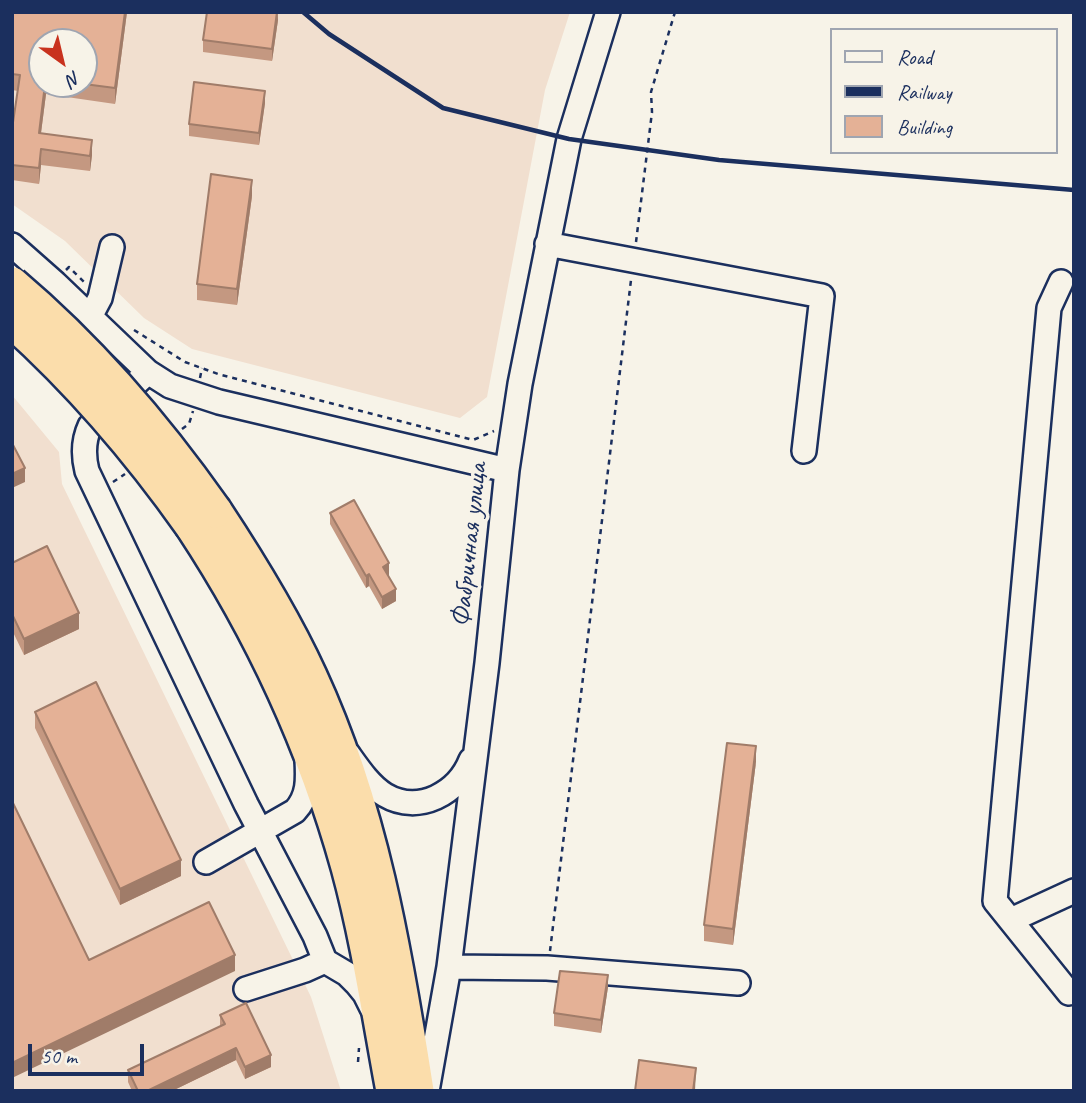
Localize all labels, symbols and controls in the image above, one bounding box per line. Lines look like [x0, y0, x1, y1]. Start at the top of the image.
north arrow [28, 28, 98, 98]
legend [830, 28, 1058, 154]
text: Road [897, 44, 932, 70]
text: N [62, 66, 85, 92]
text: Railway [897, 79, 951, 105]
text: Building [897, 114, 952, 140]
street label: Фабричная улица [445, 461, 495, 629]
scale bar [32, 1030, 147, 1074]
text: 50 m [41, 1043, 77, 1069]

